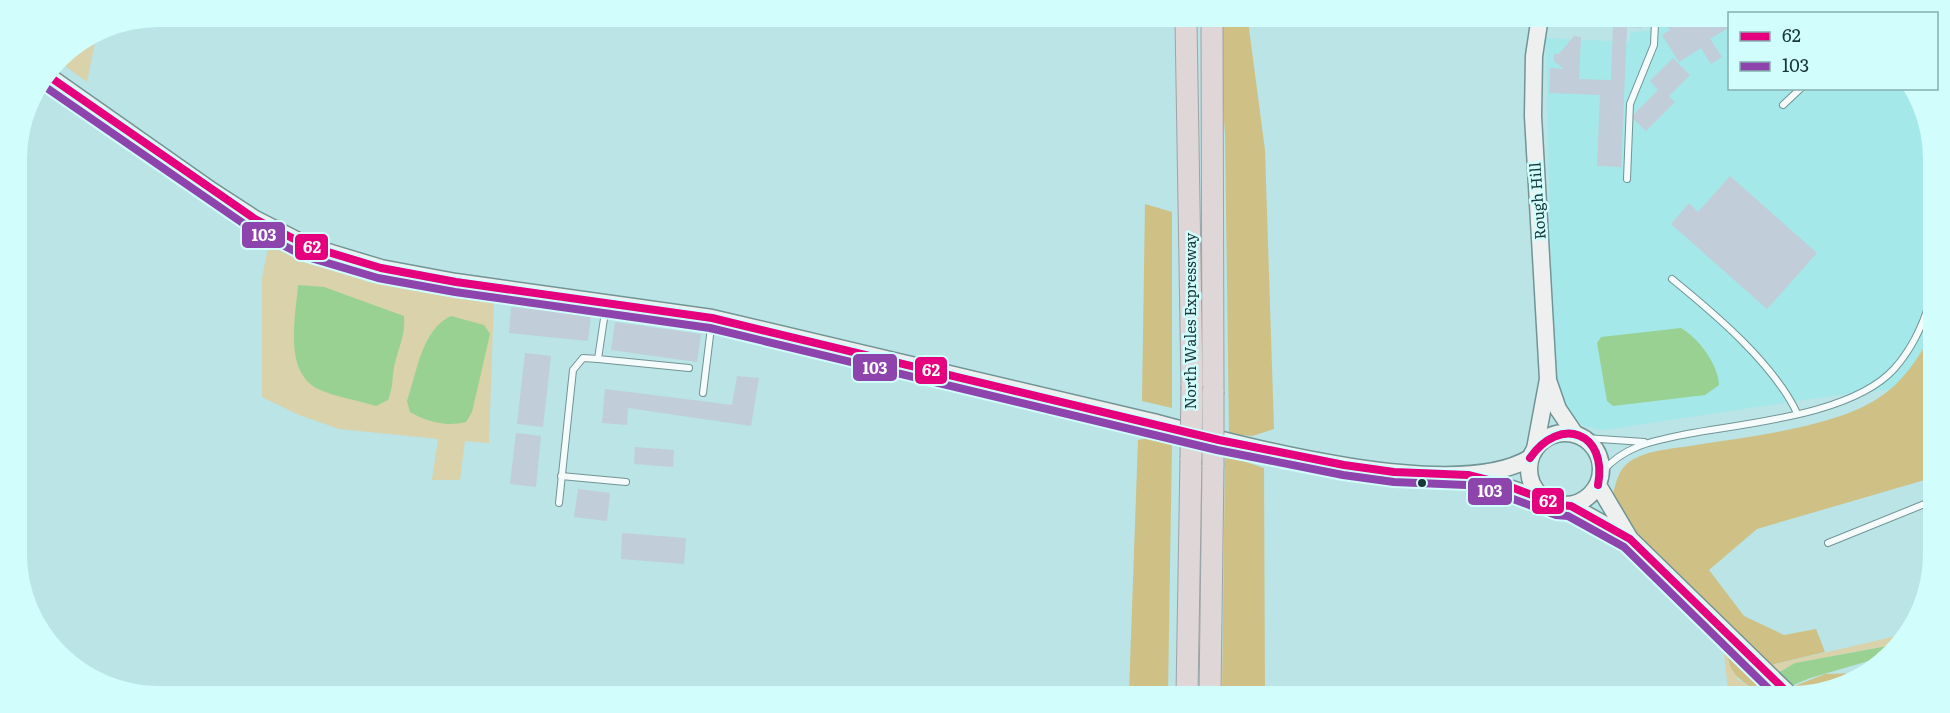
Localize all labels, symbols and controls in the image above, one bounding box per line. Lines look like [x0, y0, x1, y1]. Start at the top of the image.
legend [1728, 12, 1938, 90]
text: 62 [1782, 21, 1801, 48]
text: 103 [1782, 51, 1809, 78]
street label: Rough Hill [1522, 162, 1551, 241]
line badge: 103 [241, 221, 286, 249]
text: 103 [251, 222, 277, 246]
street label: North Wales Expressway [1178, 232, 1201, 409]
line badge: 62 [294, 233, 329, 261]
text: 62 [303, 234, 321, 258]
line badge: 103 [852, 353, 898, 382]
text: 103 [862, 355, 888, 379]
line badge: 62 [914, 356, 948, 385]
text: 62 [922, 357, 940, 381]
unlabelled marker [1416, 477, 1428, 489]
line badge: 103 [1467, 477, 1513, 506]
text: 103 [1477, 478, 1503, 502]
line badge: 62 [1531, 487, 1565, 515]
text: 62 [1539, 488, 1557, 512]

